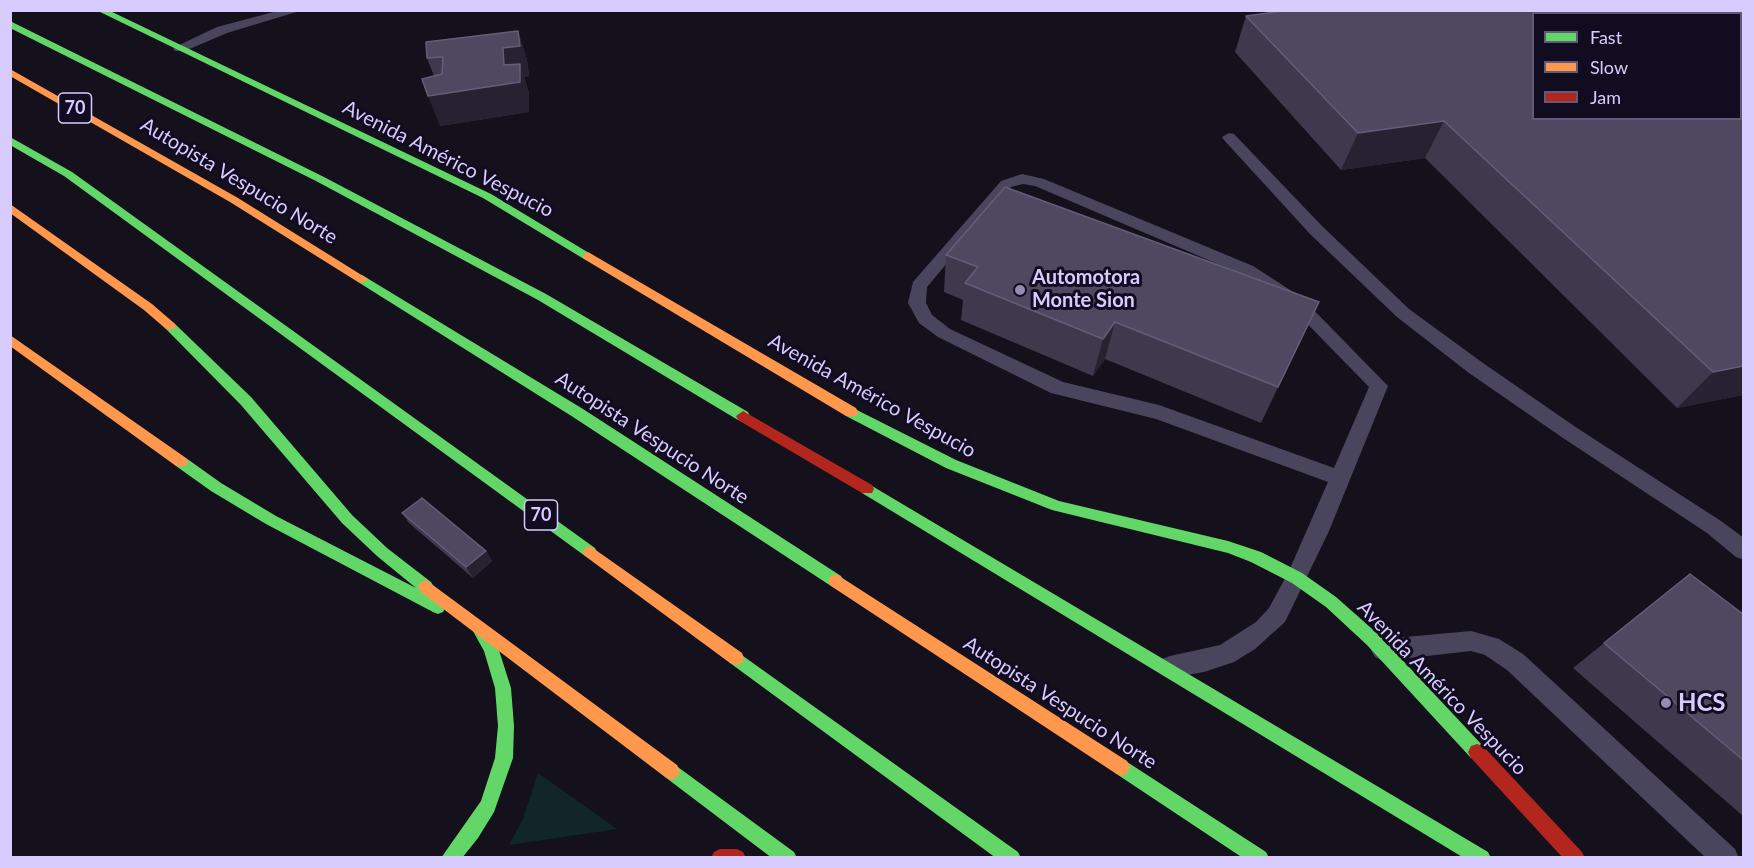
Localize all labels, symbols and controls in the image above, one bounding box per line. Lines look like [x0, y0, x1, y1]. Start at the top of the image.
legend [1532, 12, 1742, 120]
text: Fast [1590, 26, 1622, 48]
text: Slow [1590, 56, 1628, 78]
text: Jam [1590, 86, 1621, 108]
road number: 70 [58, 93, 92, 123]
street label: Avenida Américo Vespucio [339, 95, 557, 223]
street label: Autopista Vespucio Norte [136, 113, 342, 249]
place label: Automotora Monte Sion [1032, 266, 1140, 313]
marker: Automotora Monte Sion [1013, 283, 1027, 297]
street label: Avenida Américo Vespucio [764, 329, 980, 463]
street label: Autopista Vespucio Norte [551, 367, 753, 509]
road number: 70 [524, 500, 558, 530]
street label: Avenida Américo Vespucio [1352, 596, 1532, 780]
street label: Autopista Vespucio Norte [959, 632, 1161, 774]
place label: HCS [1678, 689, 1726, 717]
marker: HCS [1659, 696, 1673, 710]

